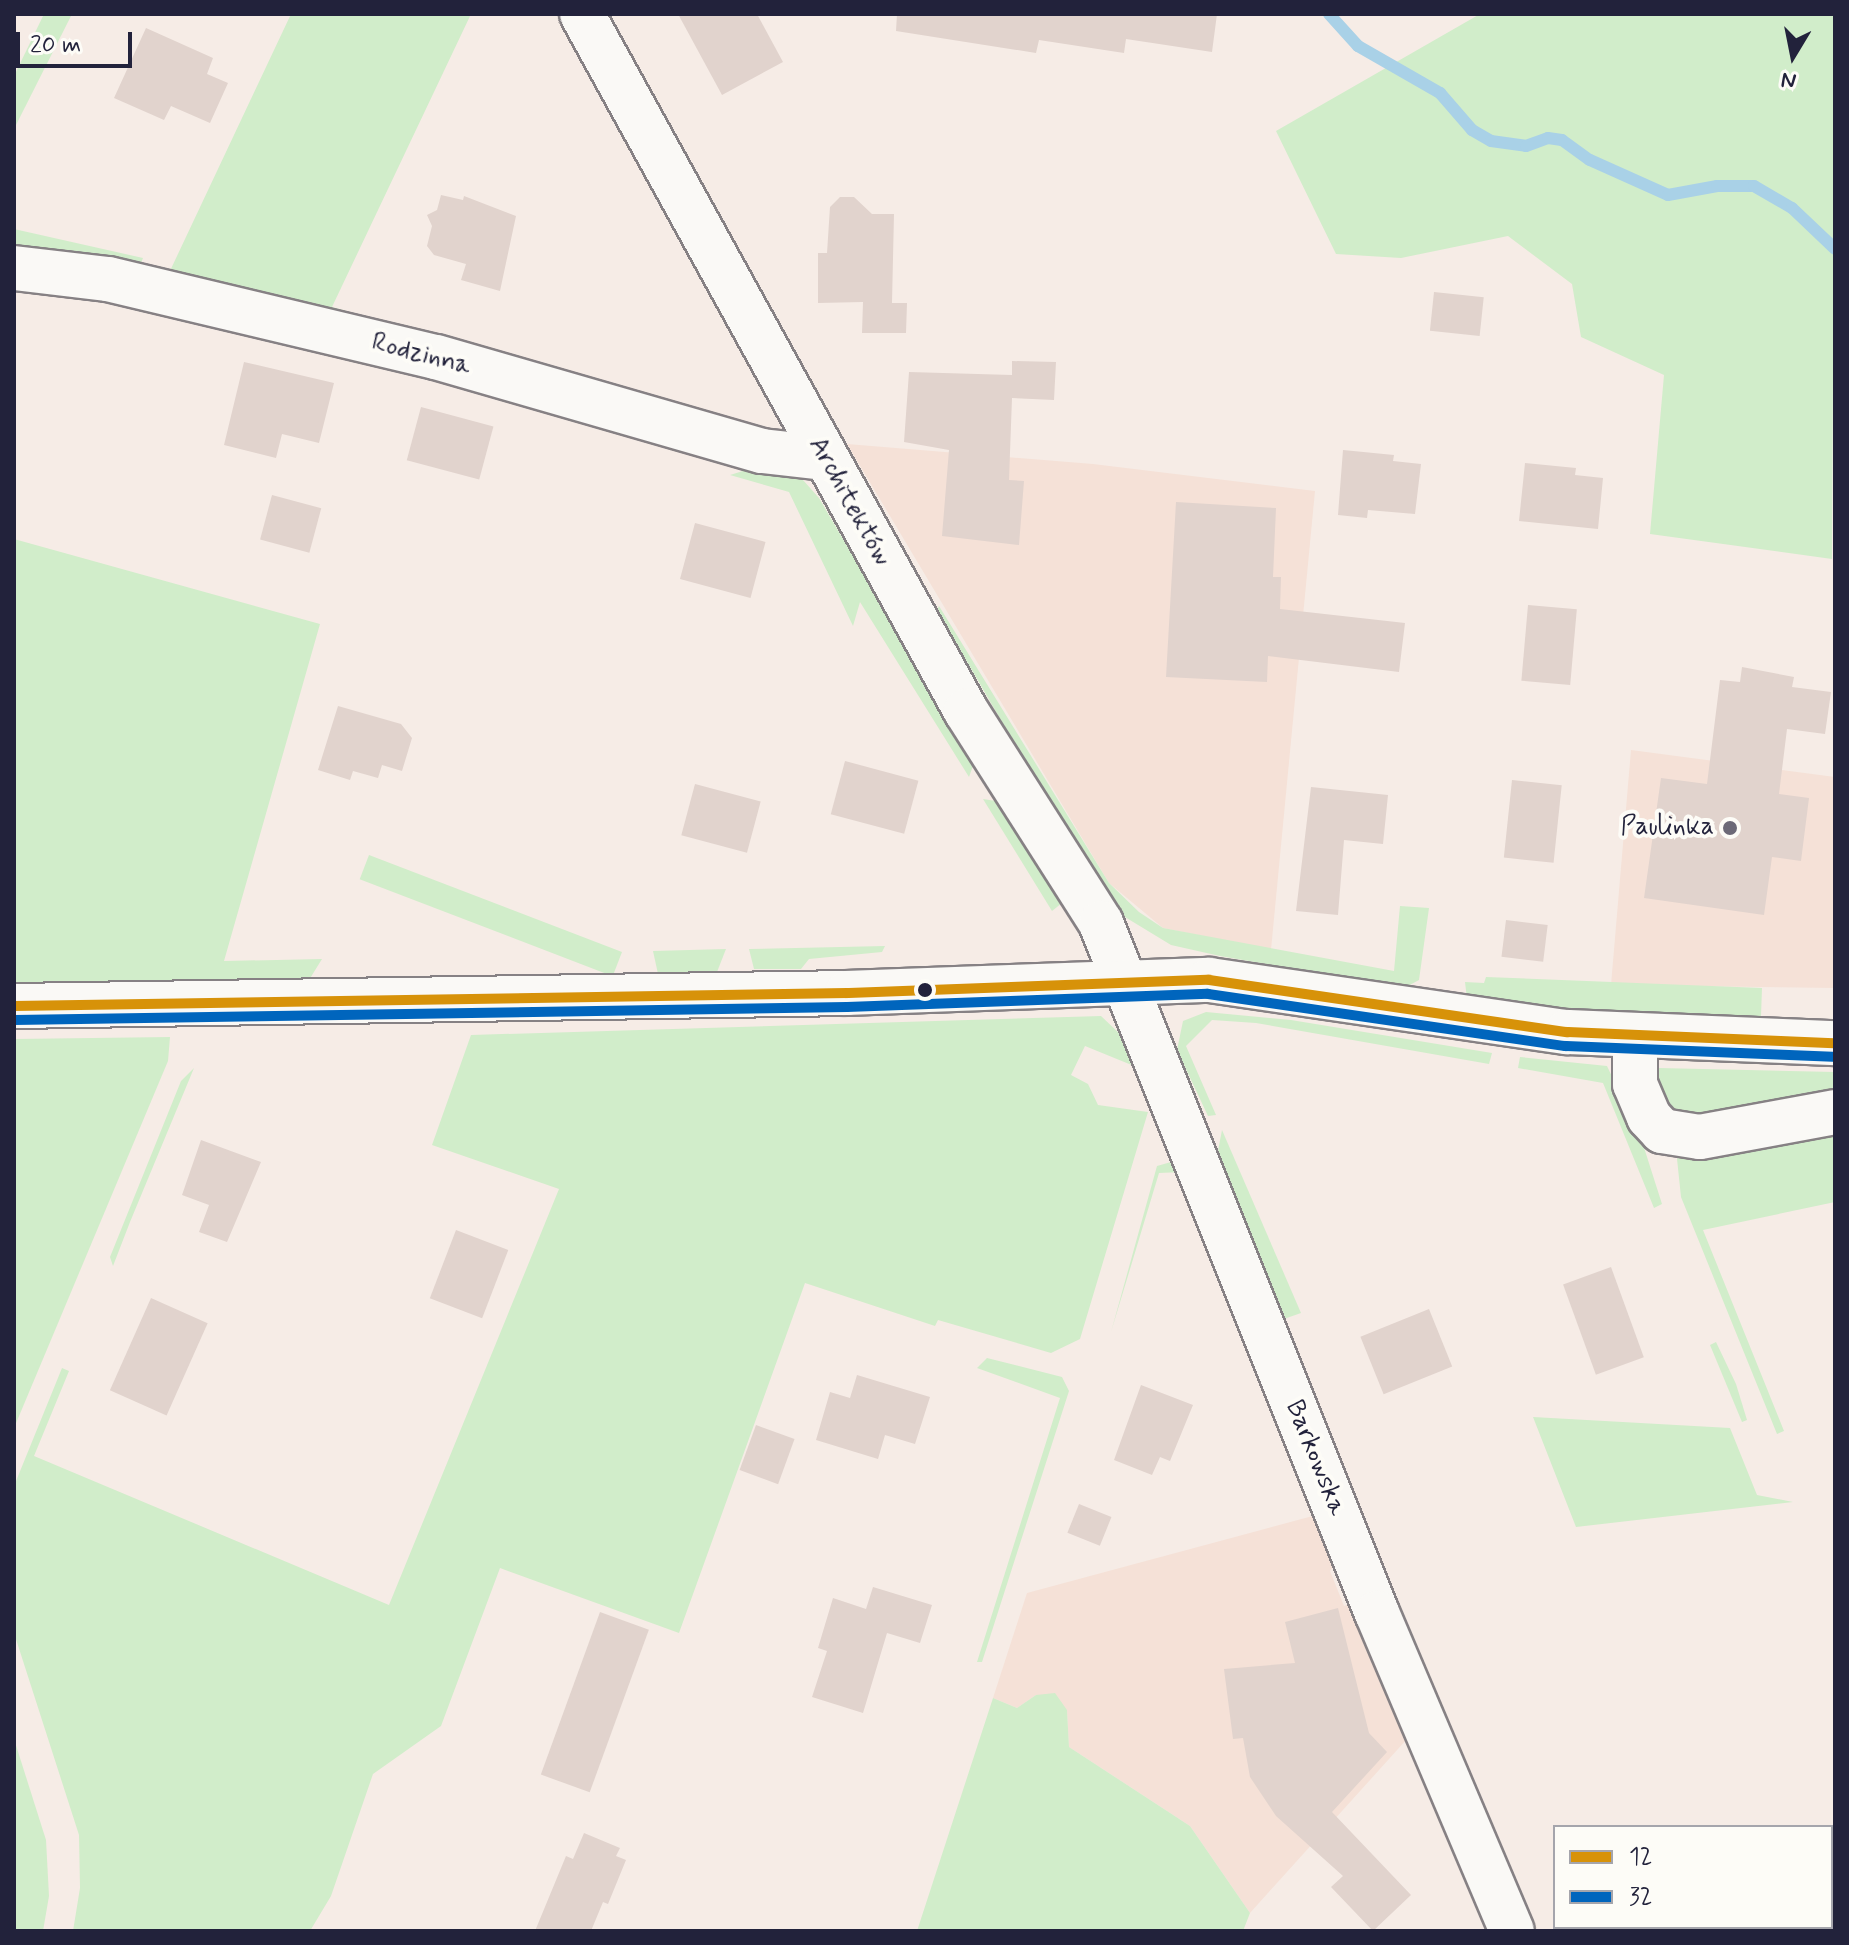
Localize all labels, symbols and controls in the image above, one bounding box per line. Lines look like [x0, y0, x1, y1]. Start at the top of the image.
scale bar [20, 16, 136, 66]
north arrow [1753, 16, 1833, 96]
text: 20 m [30, 30, 81, 61]
text: N [1779, 65, 1798, 95]
street label: Rodzinna [368, 328, 474, 382]
street label: Architektów [801, 432, 897, 572]
place label: Paulinka [1621, 812, 1714, 844]
marker: Paulinka [1721, 819, 1739, 837]
unlabelled marker [917, 982, 933, 998]
street label: Barkowska [1278, 1396, 1352, 1520]
legend [1553, 1825, 1833, 1929]
text: 12 [1629, 1842, 1652, 1873]
text: 32 [1629, 1882, 1653, 1913]

